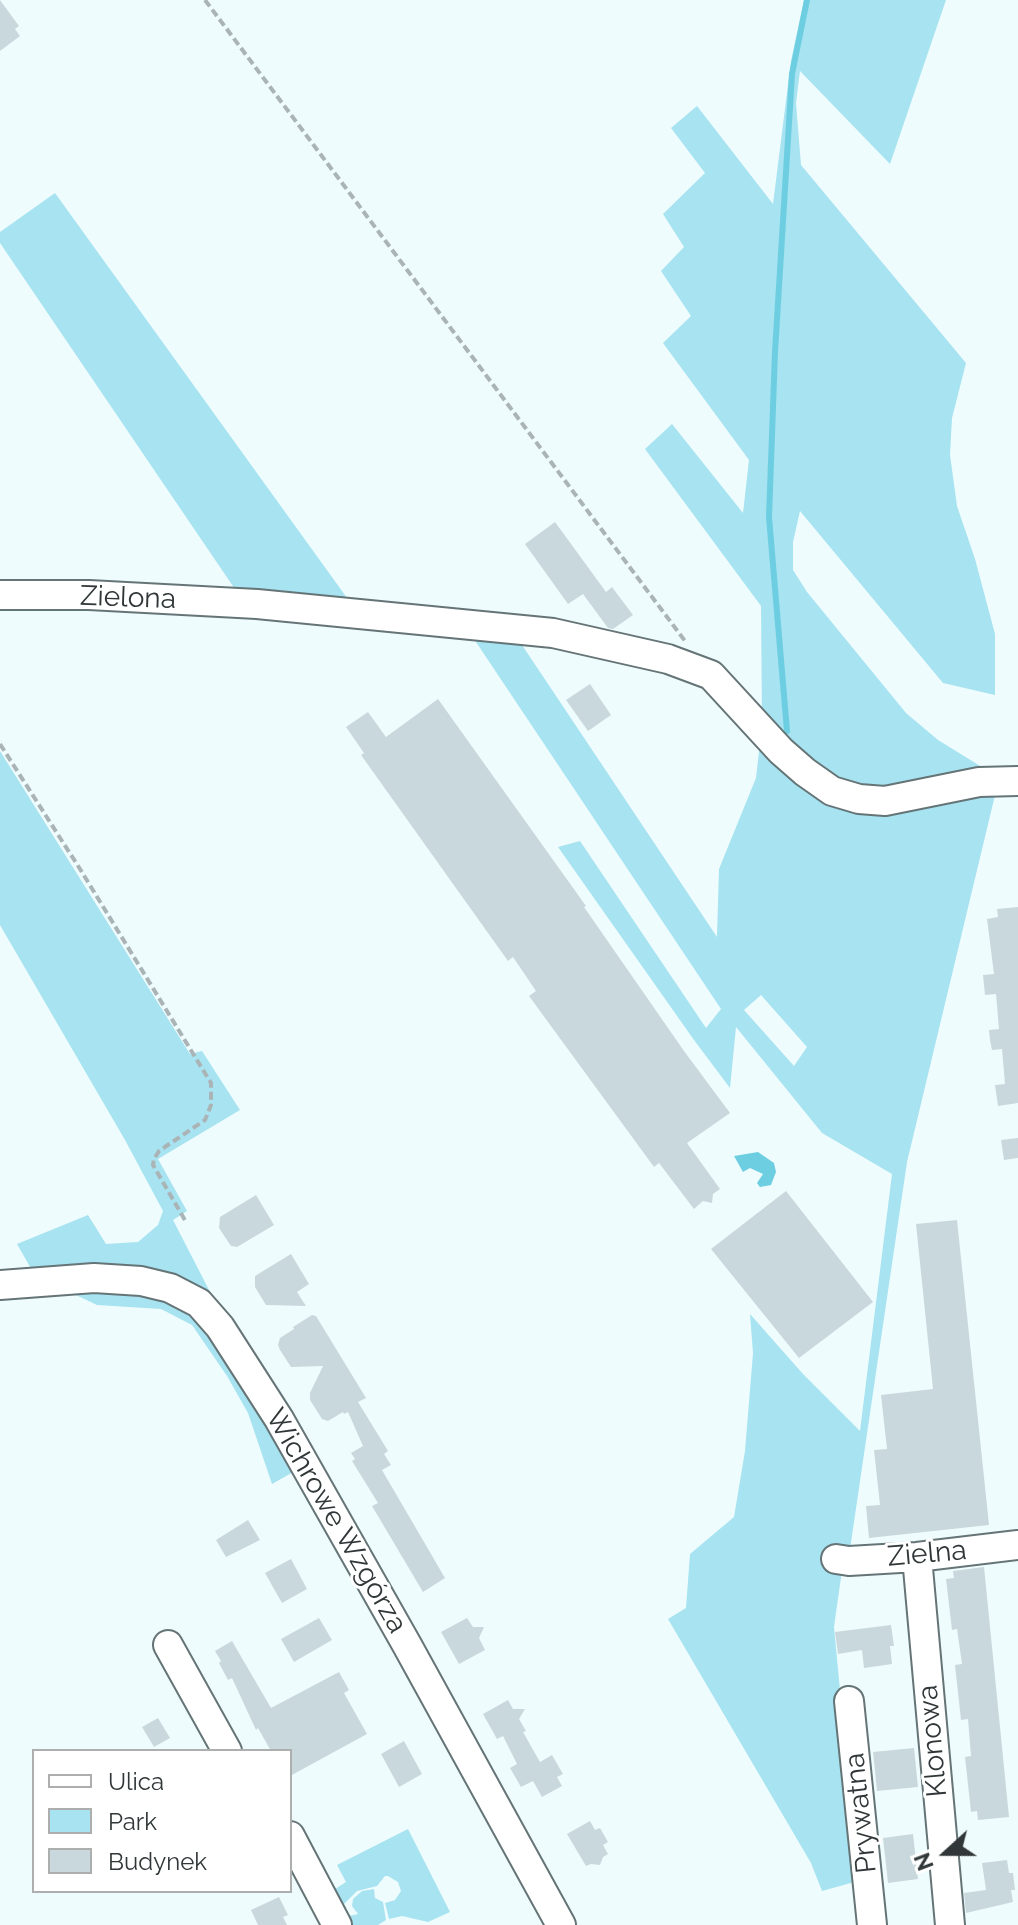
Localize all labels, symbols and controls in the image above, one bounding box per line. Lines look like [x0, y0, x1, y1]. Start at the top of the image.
street label: Zielona [79, 580, 177, 616]
street label: Wichrowe Wzgórza [258, 1403, 414, 1639]
street label: Zielna [886, 1534, 968, 1574]
street label: Klonowa [911, 1684, 955, 1798]
legend [32, 1749, 292, 1893]
street label: Prywatna [838, 1751, 884, 1875]
text: Ulica [108, 1767, 164, 1796]
text: Park [108, 1807, 157, 1836]
north arrow [906, 1813, 986, 1893]
text: Budynek [108, 1847, 207, 1876]
text: N [908, 1849, 939, 1874]

